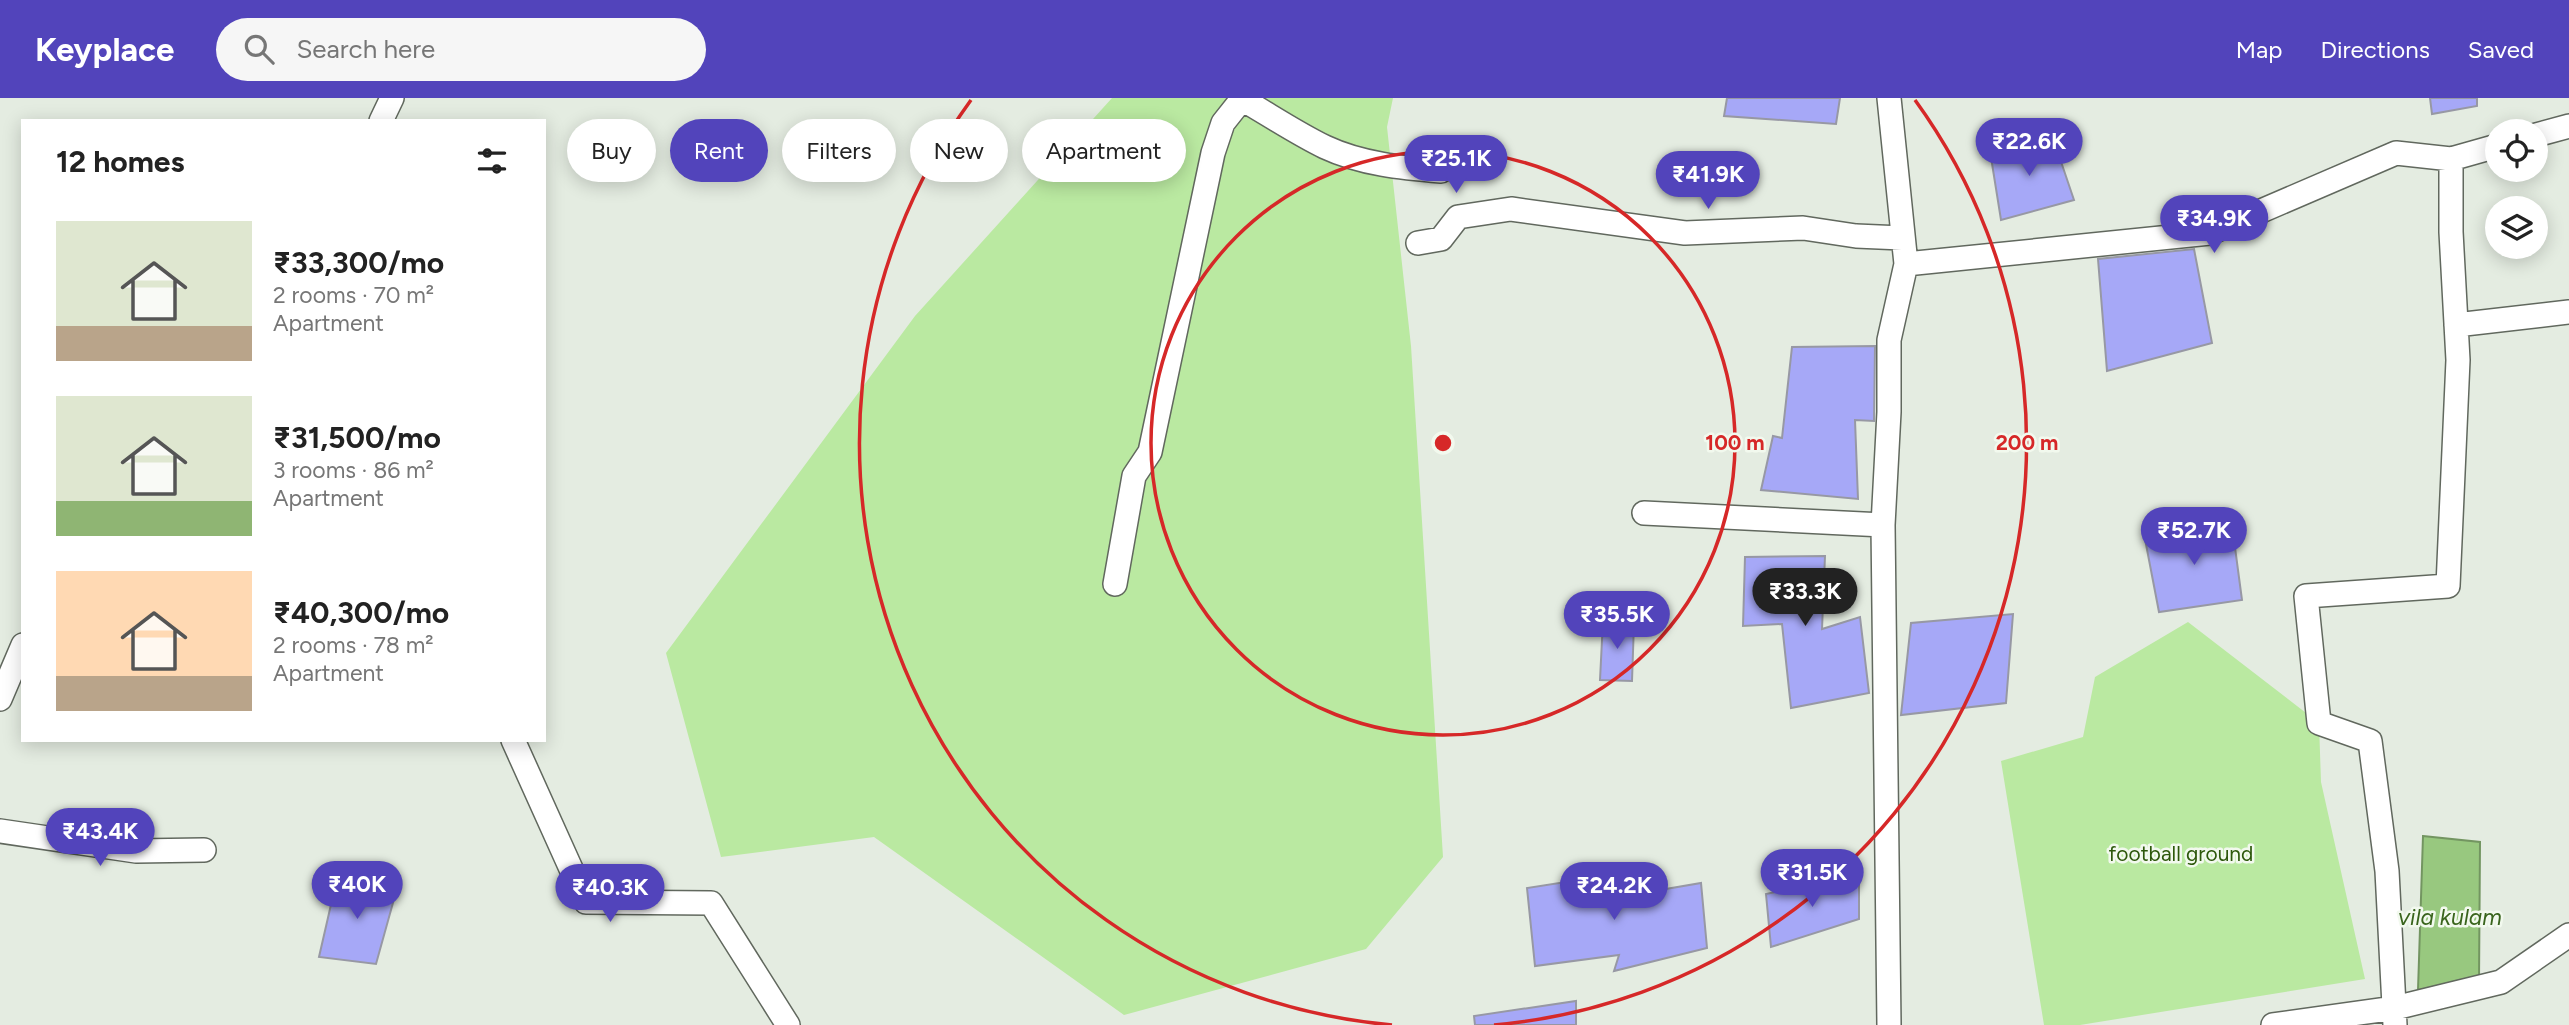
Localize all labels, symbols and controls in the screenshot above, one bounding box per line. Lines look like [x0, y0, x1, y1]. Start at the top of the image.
search box [216, 18, 706, 81]
text: Keyplace [35, 30, 174, 69]
icon: search [240, 30, 278, 68]
text: Search here [296, 33, 435, 65]
text: Map [2236, 35, 2282, 64]
text: Directions [2320, 35, 2430, 64]
text: Saved [2468, 35, 2534, 64]
pin: ₹22.6K [1972, 118, 2086, 178]
chip: Buy [567, 119, 656, 182]
chip: Rent [670, 119, 768, 182]
chip: Filters [782, 119, 896, 182]
chip: New [910, 119, 1008, 182]
chip: Apartment [1022, 119, 1186, 182]
map controls [2485, 119, 2548, 259]
button: locate [2485, 119, 2548, 182]
text: ₹22.6K [1992, 127, 2066, 155]
pin: ₹25.1K [1399, 136, 1513, 195]
icon: filters [473, 142, 511, 180]
text: 12 homes [56, 143, 184, 180]
text: ₹25.1K [1420, 144, 1492, 172]
pin: ₹41.9K [1651, 152, 1765, 211]
text: ₹41.9K [1672, 160, 1744, 188]
pin: ₹34.9K [2157, 195, 2271, 255]
button: layers [2485, 196, 2548, 259]
text: ₹34.9K [2176, 204, 2252, 232]
text: ₹33,300/mo [273, 244, 444, 281]
icon: home [112, 249, 196, 333]
text: 2 rooms · 70 m² [273, 281, 434, 309]
text: Apartment [273, 309, 384, 337]
text: ₹31,500/mo [273, 419, 441, 456]
icon: home [112, 424, 196, 508]
text: 100 m [1705, 430, 1765, 455]
text: 200 m [1996, 430, 2058, 455]
centre of rings [1431, 431, 1455, 455]
text: 3 rooms · 86 m² [273, 456, 434, 484]
text: Apartment [273, 484, 384, 512]
pin: ₹52.7K [2137, 508, 2251, 567]
text: ₹52.7K [2157, 516, 2231, 544]
pin: ₹33.3K [1748, 568, 1862, 628]
text: ₹33.3K [1768, 577, 1842, 605]
pin: ₹35.5K [1560, 592, 1674, 651]
text: ₹40,300/mo [273, 594, 449, 631]
icon: home [112, 599, 196, 683]
text: ₹35.5K [1580, 600, 1654, 628]
text: 2 rooms · 78 m² [273, 631, 434, 659]
text: Apartment [273, 659, 384, 687]
pin: ₹43.4K [43, 808, 157, 868]
text: ₹43.4K [62, 817, 138, 845]
park label: football ground [2109, 841, 2253, 866]
pin: ₹31.5K [1755, 850, 1869, 909]
text: ₹31.5K [1777, 858, 1847, 886]
pin: ₹40K [316, 862, 398, 921]
pin: ₹24.2K [1557, 862, 1671, 922]
pin: ₹40.3K [553, 864, 667, 924]
text: ₹40K [328, 870, 386, 898]
text: ₹24.2K [1576, 871, 1652, 899]
text: ₹40.3K [571, 873, 649, 901]
water label: vila kulam [2398, 903, 2502, 931]

